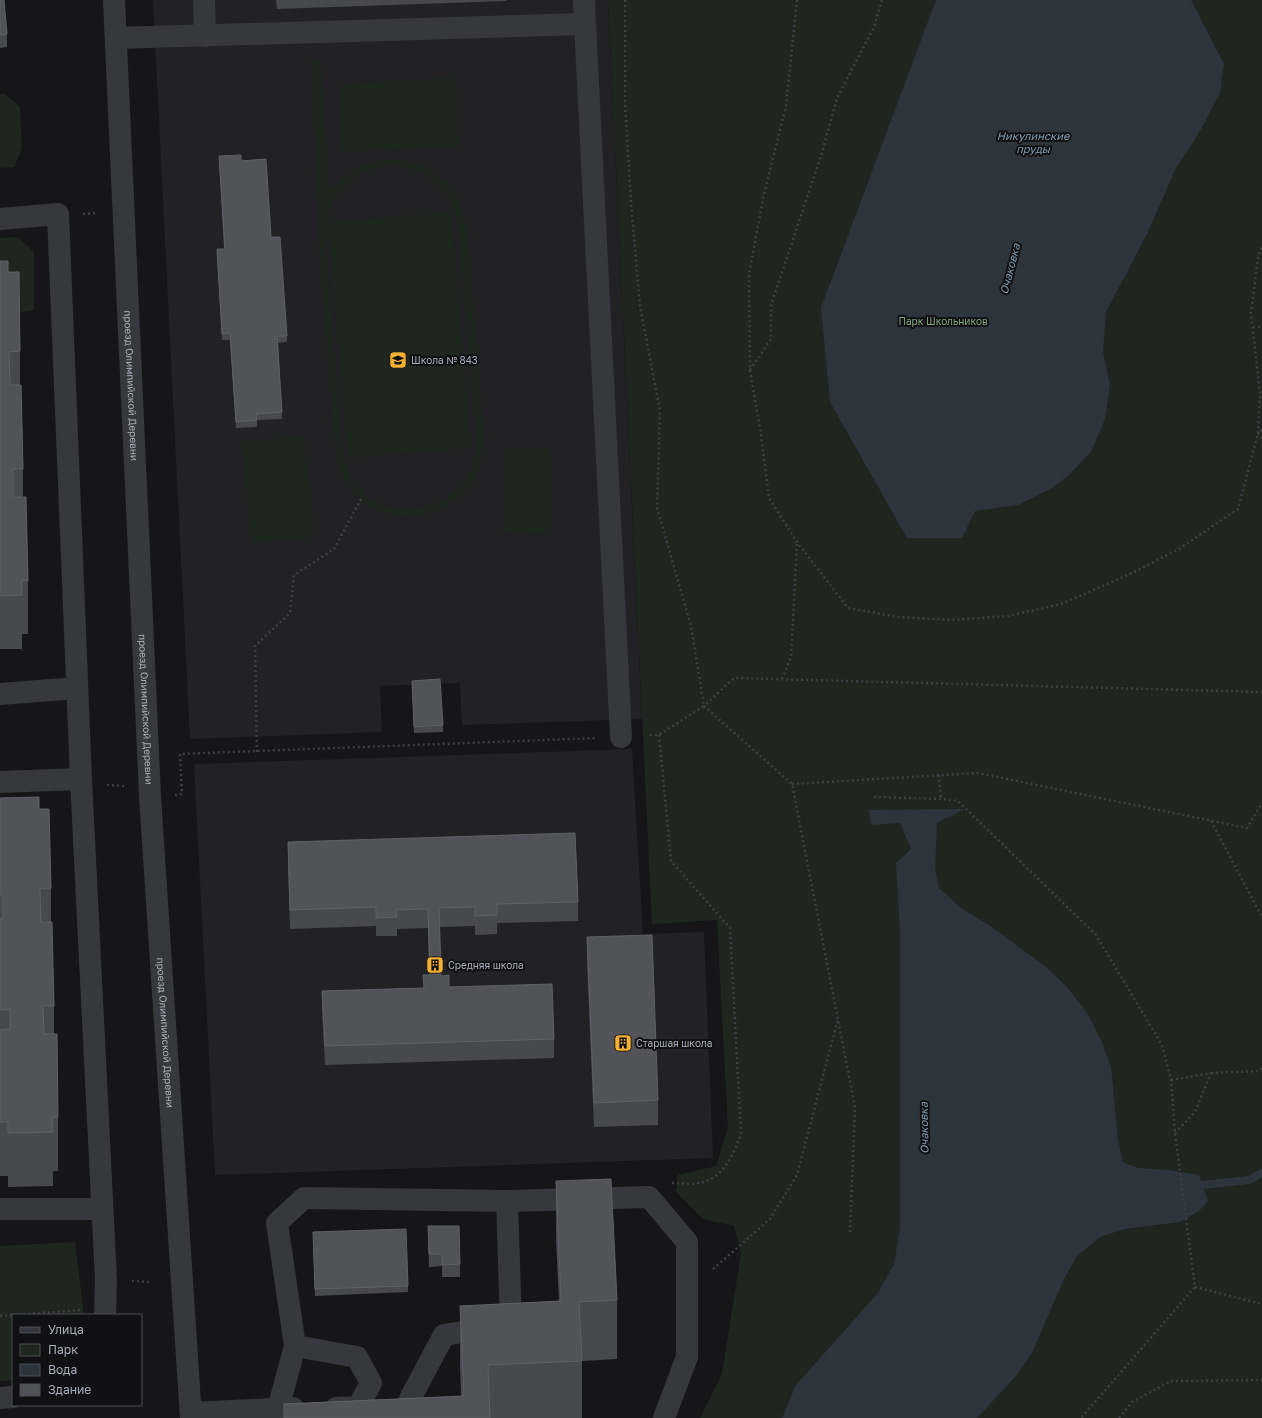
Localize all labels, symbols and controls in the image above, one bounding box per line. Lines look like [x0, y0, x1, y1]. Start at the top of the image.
water label: Никулинские пруды [997, 129, 1071, 156]
water label: Очаковка [997, 241, 1022, 296]
street label: проезд Олимпийской Деревни [122, 310, 141, 461]
park label: Парк Школьников [898, 315, 988, 327]
school or university icon: Школа № 843 [388, 350, 408, 370]
place label: Школа № 843 [411, 354, 478, 366]
street label: проезд Олимпийской Деревни [137, 634, 155, 785]
building icon: Средняя школа [425, 955, 445, 975]
street label: проезд Олимпийской Деревни [155, 957, 177, 1108]
place label: Средняя школа [448, 959, 524, 971]
building icon: Старшая школа [613, 1033, 633, 1053]
place label: Старшая школа [636, 1037, 712, 1049]
water label: Очаковка [917, 1101, 930, 1154]
legend [12, 1314, 142, 1406]
text: Улица [48, 1322, 84, 1337]
text: Парк [48, 1342, 78, 1357]
text: Вода [48, 1362, 77, 1377]
text: Здание [48, 1382, 91, 1397]

